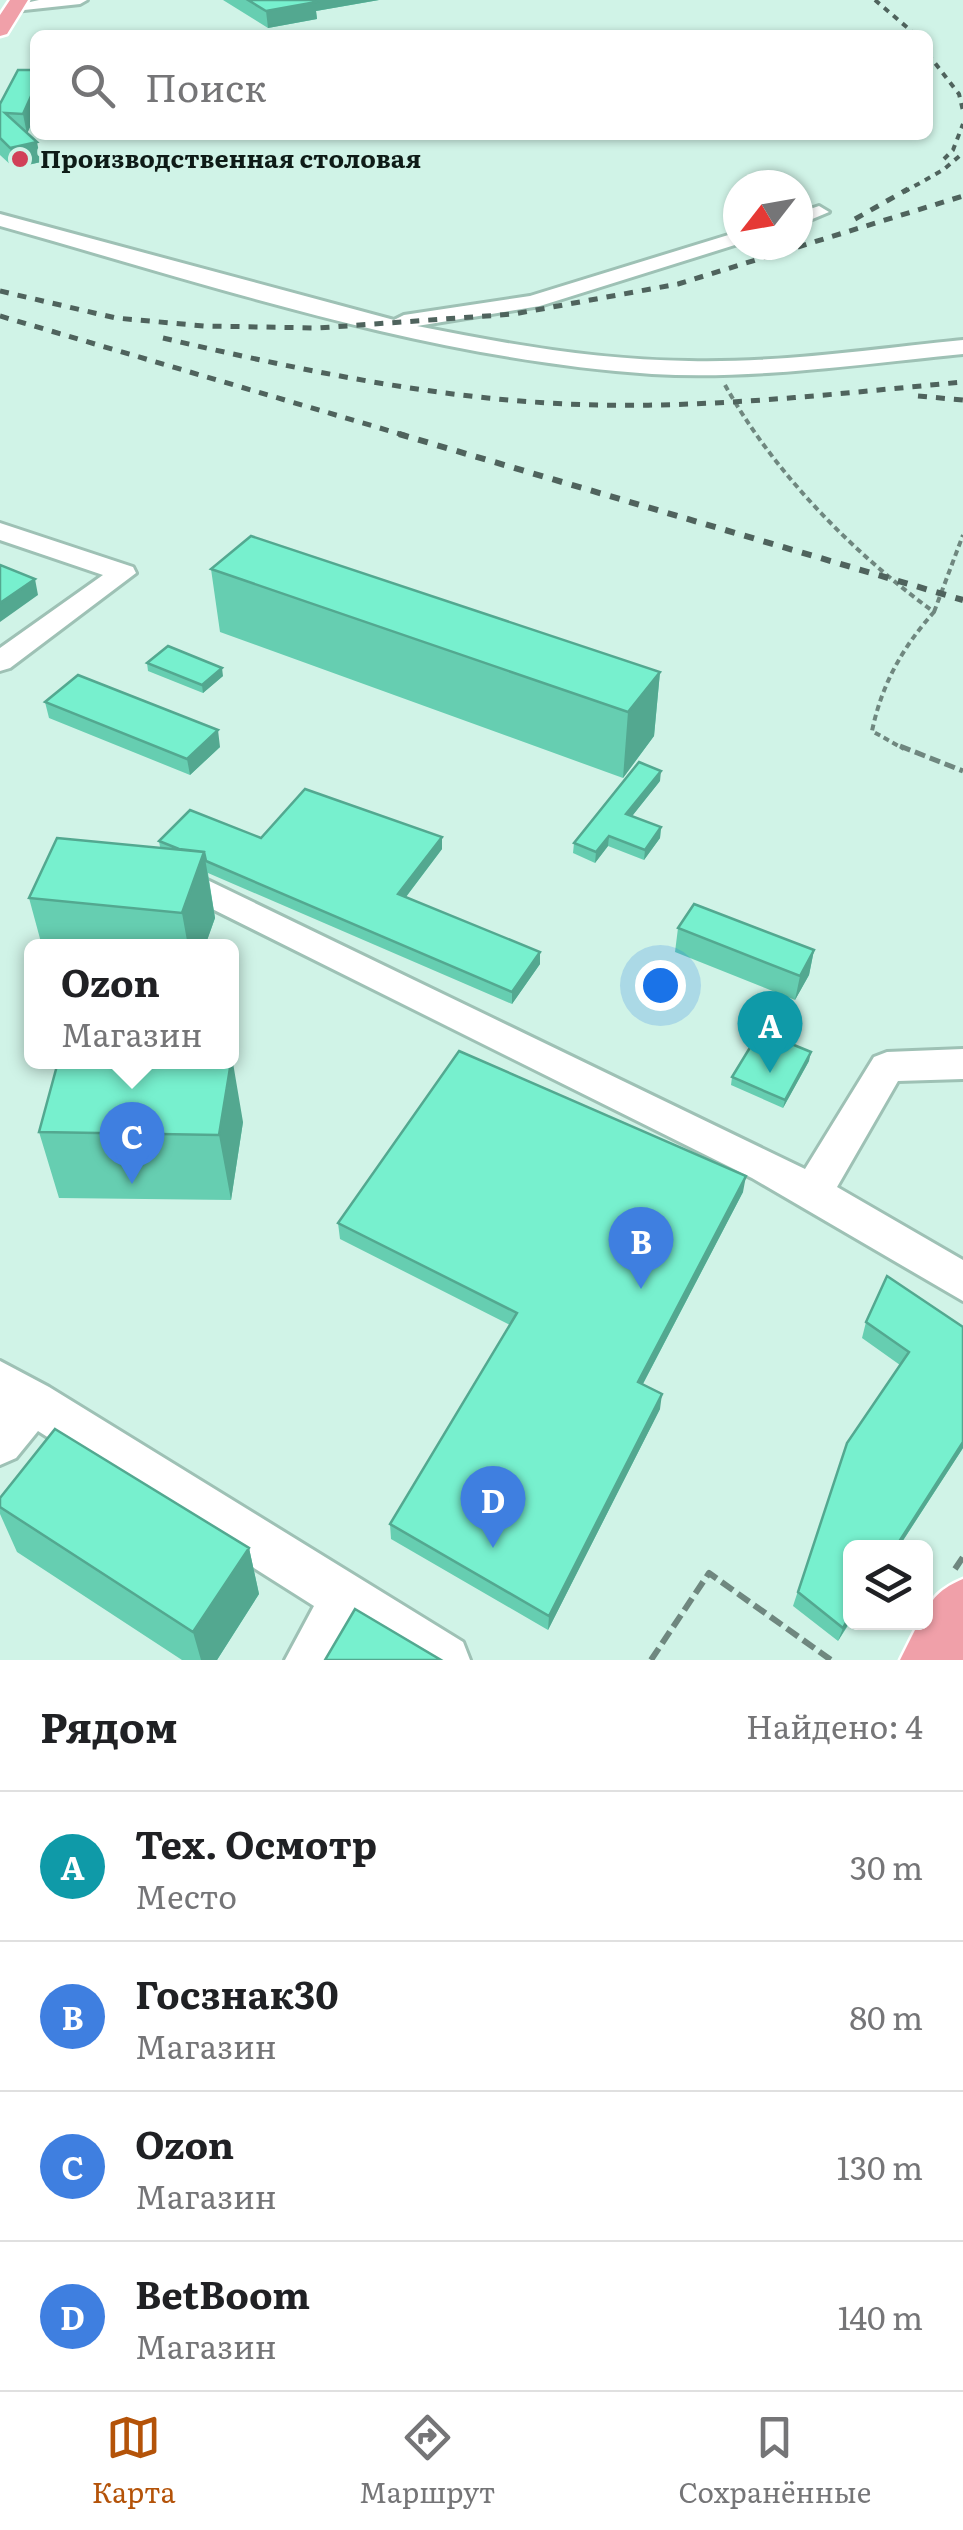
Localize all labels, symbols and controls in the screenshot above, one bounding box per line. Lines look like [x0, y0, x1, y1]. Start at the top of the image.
search box [30, 30, 933, 140]
text: Поиск [145, 57, 267, 114]
icon: search [65, 58, 120, 113]
place label: Производственная столовая [40, 139, 421, 176]
marker: Производственная столовая [9, 148, 31, 170]
north arrow [723, 170, 813, 260]
popup [24, 939, 239, 1069]
text: Ozon [61, 952, 160, 1009]
your location [635, 960, 686, 1011]
pin: A [738, 990, 802, 1073]
text: Магазин [61, 1009, 202, 1057]
pin: C [100, 1102, 164, 1184]
pin: B [608, 1206, 674, 1289]
pin: D [460, 1466, 526, 1548]
map controls [843, 1540, 933, 1630]
button: layers [843, 1540, 933, 1630]
text: Рядом [40, 1694, 178, 1756]
text: Найдено: 4 [746, 1701, 923, 1749]
text: Тех. Осмотр [135, 1814, 377, 1871]
text: A [60, 1842, 85, 1890]
text: 30 m [850, 1842, 923, 1890]
text: Место [135, 1871, 237, 1919]
text: Госзнак30 [135, 1964, 339, 2021]
text: B [61, 1992, 84, 2040]
text: 80 m [849, 1992, 923, 2040]
text: Магазин [135, 2021, 277, 2069]
text: Ozon [135, 2114, 234, 2171]
text: C [61, 2142, 84, 2190]
text: 130 m [837, 2142, 923, 2190]
text: Магазин [135, 2171, 277, 2219]
text: BetBoom [135, 2264, 310, 2321]
text: D [60, 2292, 85, 2340]
text: 140 m [838, 2292, 923, 2340]
text: Магазин [135, 2321, 277, 2369]
tab: Карта [92, 2410, 176, 2512]
tab: Маршрут [359, 2410, 495, 2512]
tab: Сохранённые [679, 2410, 871, 2512]

